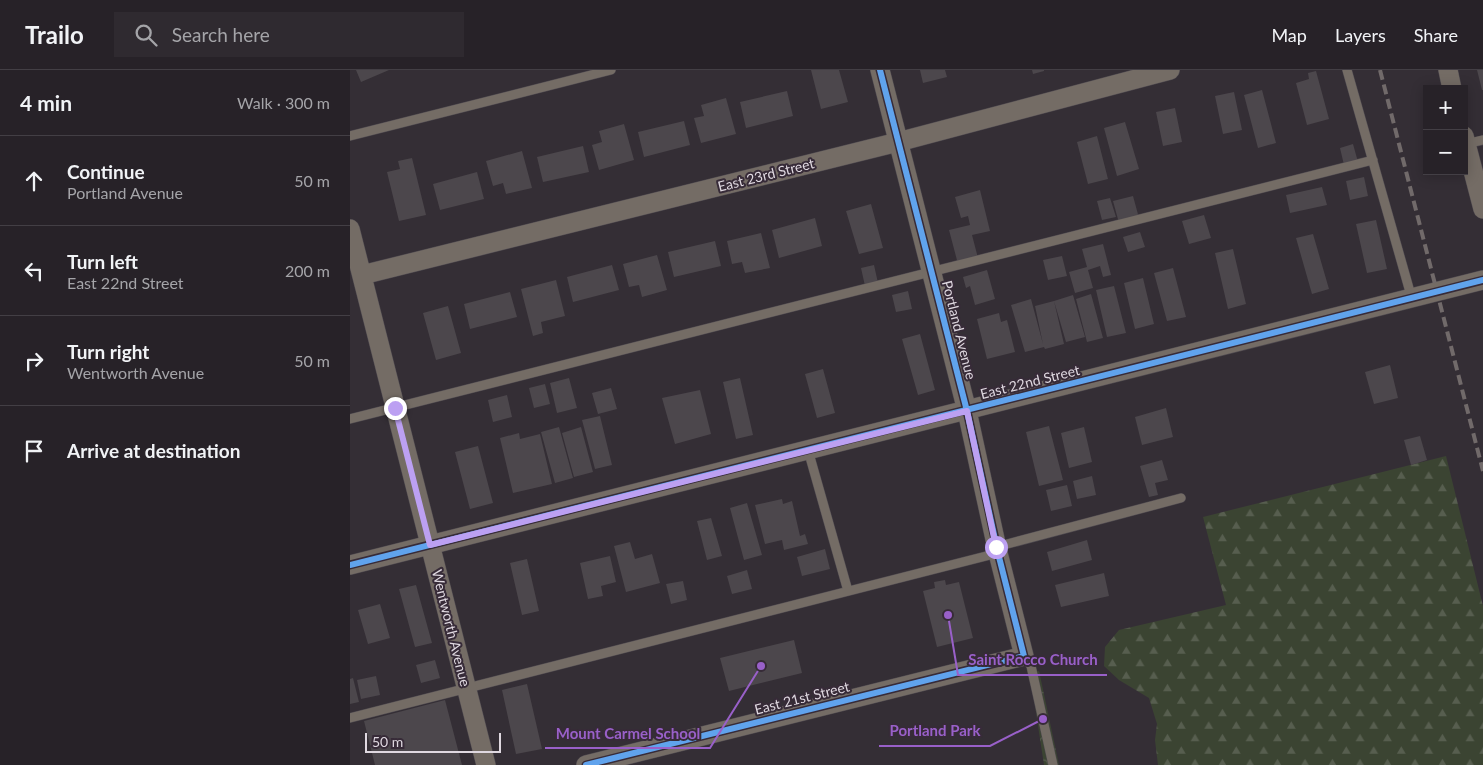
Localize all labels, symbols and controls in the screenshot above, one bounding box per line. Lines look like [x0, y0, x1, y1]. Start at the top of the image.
search box [114, 12, 464, 57]
text: Trailo [25, 20, 84, 49]
icon: search [132, 21, 160, 49]
text: Search here [172, 23, 270, 46]
text: Map [1271, 24, 1307, 46]
text: Layers [1335, 24, 1386, 46]
text: Share [1414, 24, 1458, 46]
map controls [1423, 85, 1468, 175]
button: + [1423, 85, 1468, 130]
text: 4 min [20, 90, 72, 115]
text: Walk · 300 m [237, 93, 330, 112]
button: − [1423, 130, 1468, 175]
street label: East 23rd Street [716, 154, 816, 195]
text: Continue [67, 160, 145, 183]
icon: ahead [20, 167, 48, 195]
text: 50 m [294, 171, 330, 190]
text: Portland Avenue [67, 183, 183, 202]
text: Turn left [67, 250, 138, 273]
icon: left [20, 257, 48, 285]
text: 200 m [285, 261, 330, 280]
text: East 22nd Street [67, 273, 184, 292]
street label: Portland Avenue [939, 279, 980, 381]
text: Turn right [67, 340, 149, 363]
icon: right [20, 347, 48, 375]
text: 50 m [294, 351, 330, 370]
street label: East 22nd Street [978, 361, 1081, 402]
text: Wentworth Avenue [67, 363, 204, 382]
route end [384, 397, 407, 420]
icon: arrive [20, 437, 48, 465]
text: Arrive at destination [67, 439, 240, 462]
route start [985, 536, 1008, 559]
street label: Wentworth Avenue [429, 568, 474, 688]
callout: Saint Rocco Church [958, 645, 1107, 675]
text: Saint Rocco Church [968, 650, 1098, 668]
street label: East 21st Street [753, 677, 851, 718]
callout: Portland Park [879, 716, 990, 746]
callout: Mount Carmel School [545, 718, 710, 748]
text: Portland Park [890, 721, 981, 739]
text: Mount Carmel School [556, 724, 700, 742]
scale bar [365, 730, 501, 753]
text: 50 m [372, 733, 403, 750]

